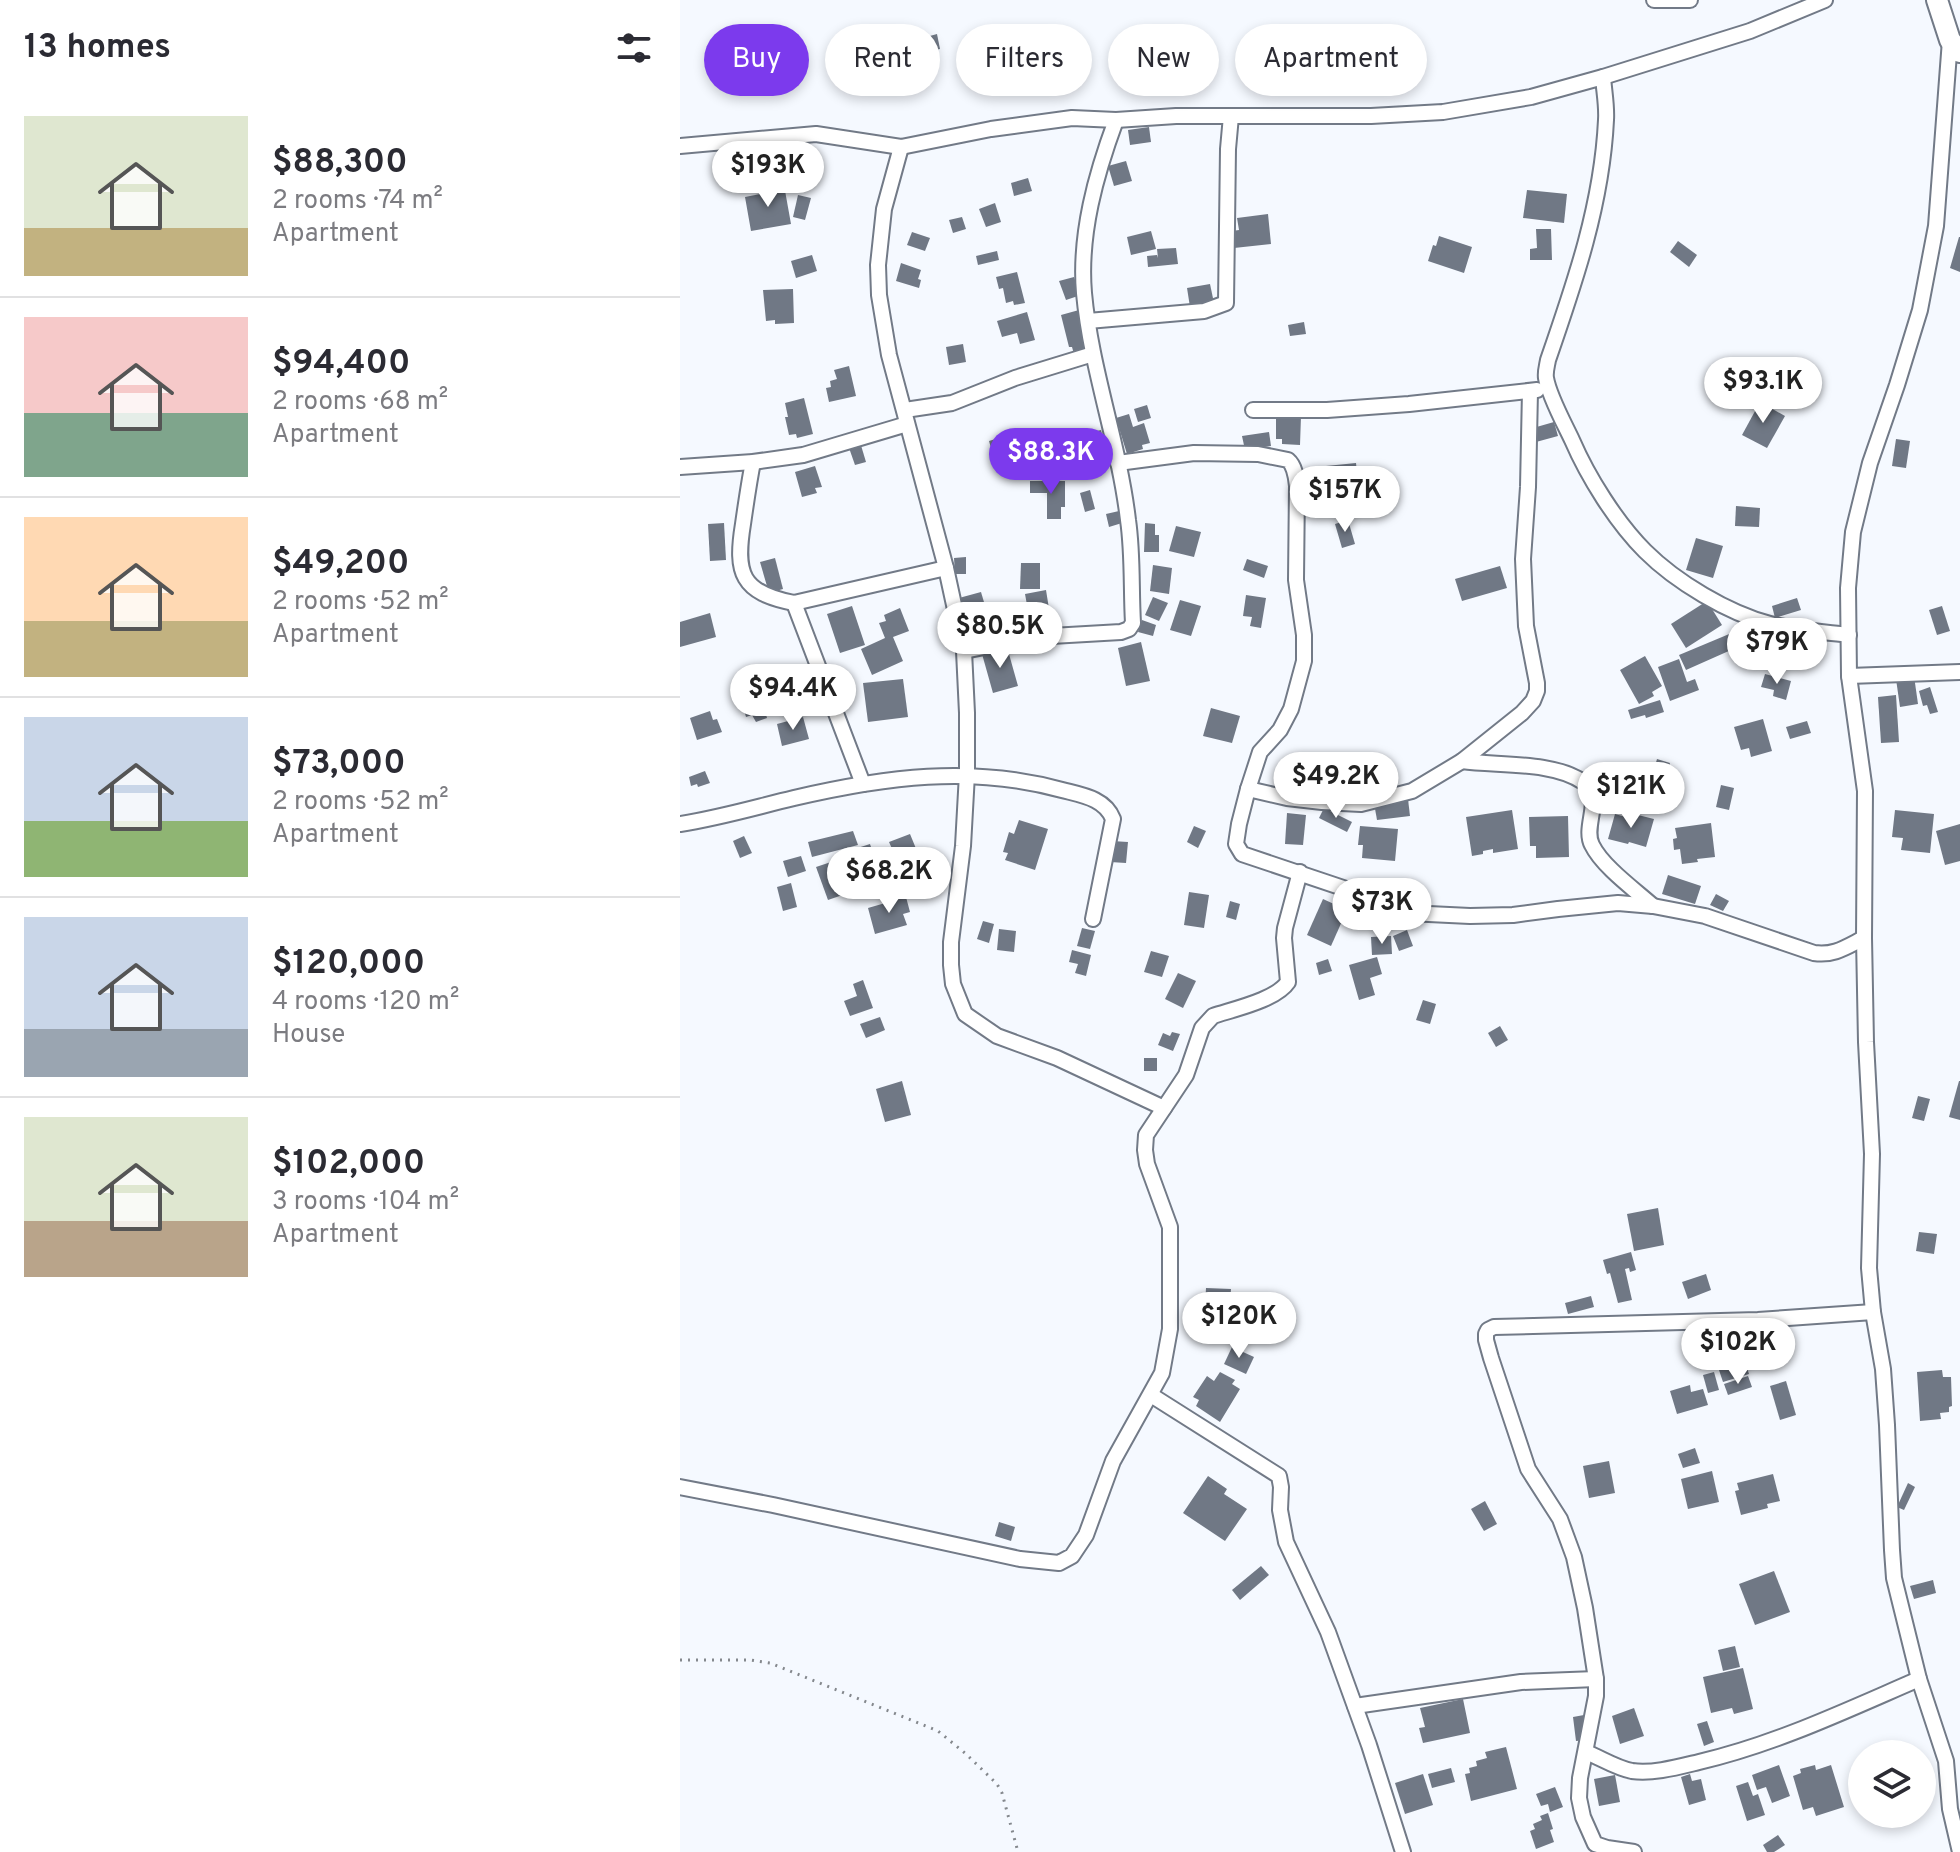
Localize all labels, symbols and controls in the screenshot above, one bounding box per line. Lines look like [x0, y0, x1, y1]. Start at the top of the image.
chip: Buy [704, 24, 809, 96]
chip: Rent [825, 24, 940, 96]
chip: Filters [956, 24, 1092, 96]
chip: New [1108, 24, 1219, 96]
chip: Apartment [1235, 24, 1427, 96]
icon: filters [612, 26, 656, 70]
text: 13 homes [24, 27, 171, 70]
pin: $193K [712, 141, 824, 209]
text: $88,300 [272, 142, 408, 185]
icon: home [88, 148, 184, 244]
text: $193K [730, 150, 806, 183]
text: 2 rooms · 74 m² [272, 185, 443, 218]
text: Apartment [272, 218, 399, 251]
text: $94,400 [272, 343, 410, 386]
icon: home [88, 349, 184, 445]
pin: $93.1K [1698, 357, 1828, 425]
text: $93.1K [1722, 366, 1804, 399]
text: 2 rooms · 68 m² [272, 386, 448, 419]
text: Apartment [272, 419, 399, 452]
pin: $88.3K [986, 428, 1116, 496]
text: $88.3K [1007, 437, 1095, 470]
pin: $157K [1289, 466, 1401, 534]
text: $157K [1308, 475, 1382, 508]
text: $49,200 [272, 543, 409, 586]
icon: home [88, 549, 184, 645]
text: 2 rooms · 52 m² [272, 586, 449, 619]
pin: $80.5K [935, 602, 1065, 670]
text: $80.5K [955, 611, 1045, 644]
pin: $79K [1730, 618, 1824, 686]
text: Apartment [272, 619, 399, 652]
text: $79K [1745, 627, 1809, 660]
pin: $94.4K [728, 664, 858, 732]
text: $94.4K [748, 673, 838, 706]
text: $73,000 [272, 743, 406, 786]
icon: home [88, 749, 184, 845]
pin: $49.2K [1271, 752, 1401, 820]
text: $49.2K [1291, 761, 1381, 794]
pin: $121K [1575, 762, 1687, 830]
text: $121K [1596, 771, 1666, 804]
text: 2 rooms · 52 m² [272, 786, 449, 819]
text: Apartment [272, 819, 399, 852]
pin: $68.2K [824, 847, 954, 915]
text: $68.2K [845, 856, 933, 889]
pin: $73K [1335, 878, 1429, 946]
text: $73K [1350, 887, 1414, 920]
text: $120,000 [272, 943, 425, 986]
icon: home [88, 949, 184, 1045]
text: 4 rooms · 120 m² [272, 986, 459, 1019]
text: House [272, 1019, 345, 1052]
text: $102,000 [272, 1143, 425, 1186]
icon: home [88, 1149, 184, 1245]
text: 3 rooms · 104 m² [272, 1186, 459, 1219]
text: Apartment [272, 1219, 399, 1252]
pin: $120K [1183, 1292, 1295, 1360]
text: $120K [1200, 1301, 1278, 1334]
pin: $102K [1682, 1318, 1794, 1386]
text: $102K [1699, 1327, 1777, 1360]
map controls [1848, 1740, 1936, 1828]
button: layers [1848, 1740, 1936, 1828]

